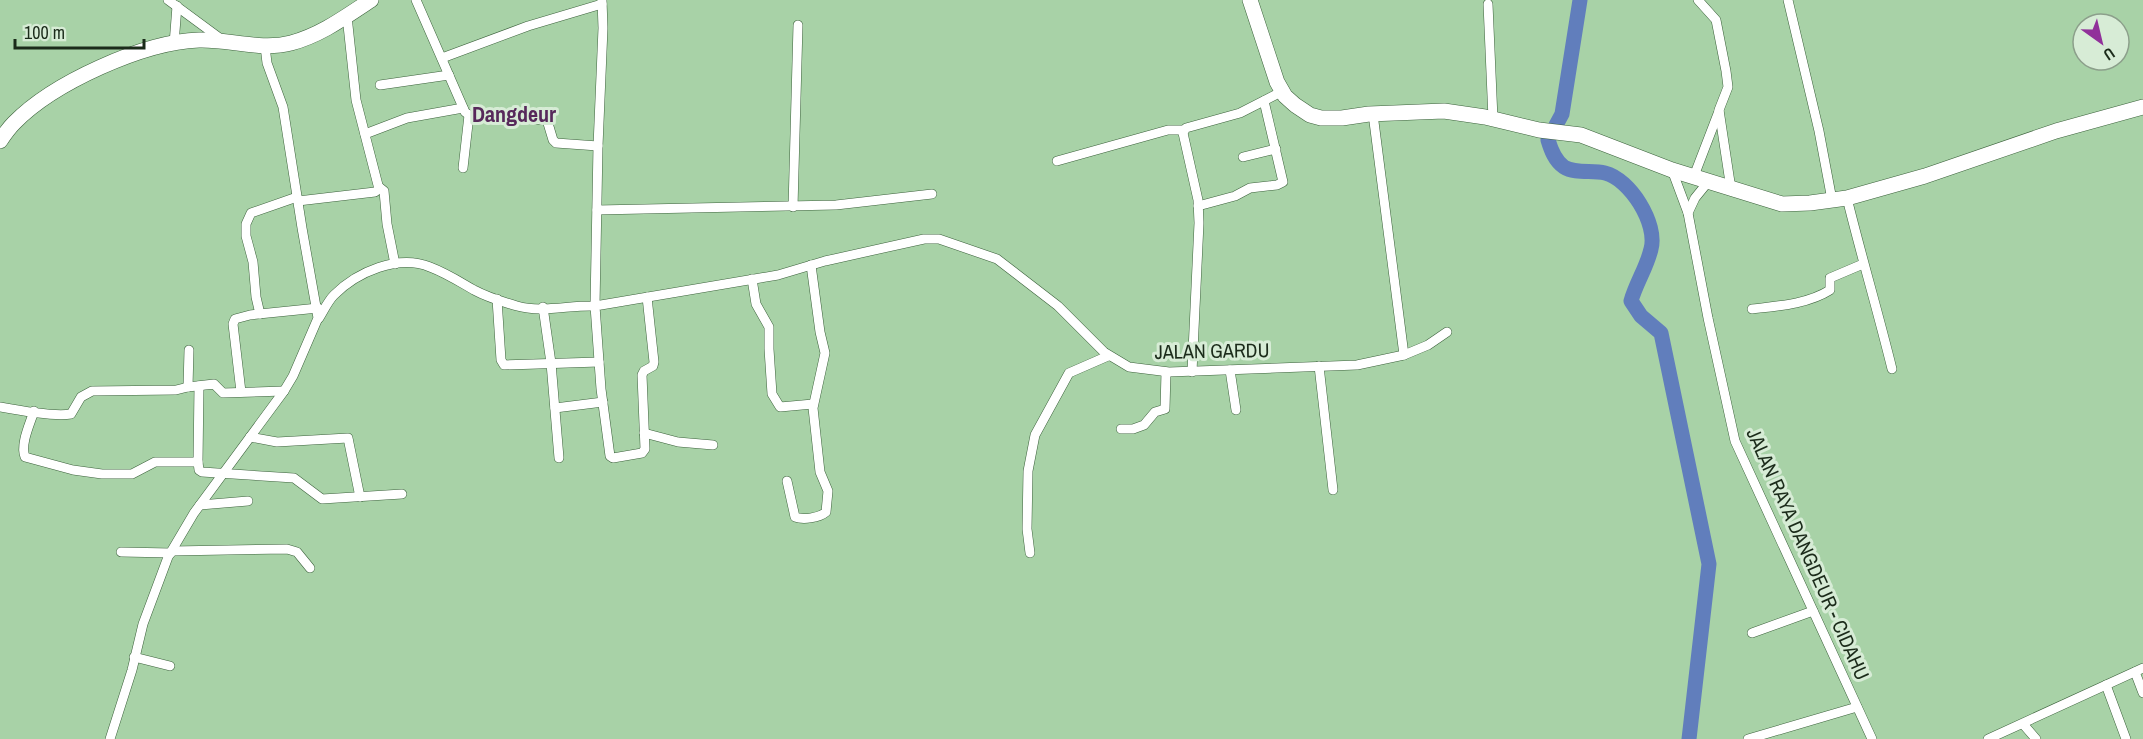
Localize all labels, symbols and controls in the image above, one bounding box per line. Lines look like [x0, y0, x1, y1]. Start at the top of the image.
scale bar [15, 12, 144, 50]
north arrow [2071, 12, 2131, 72]
text: 100 m [24, 20, 65, 45]
text: U [2099, 43, 2119, 66]
district label: Dangdeur [472, 99, 556, 129]
street label: JALAN GARDU [1154, 336, 1270, 365]
street label: JALAN RAYA DANGDEUR - CIDAHU [1741, 424, 1876, 684]

